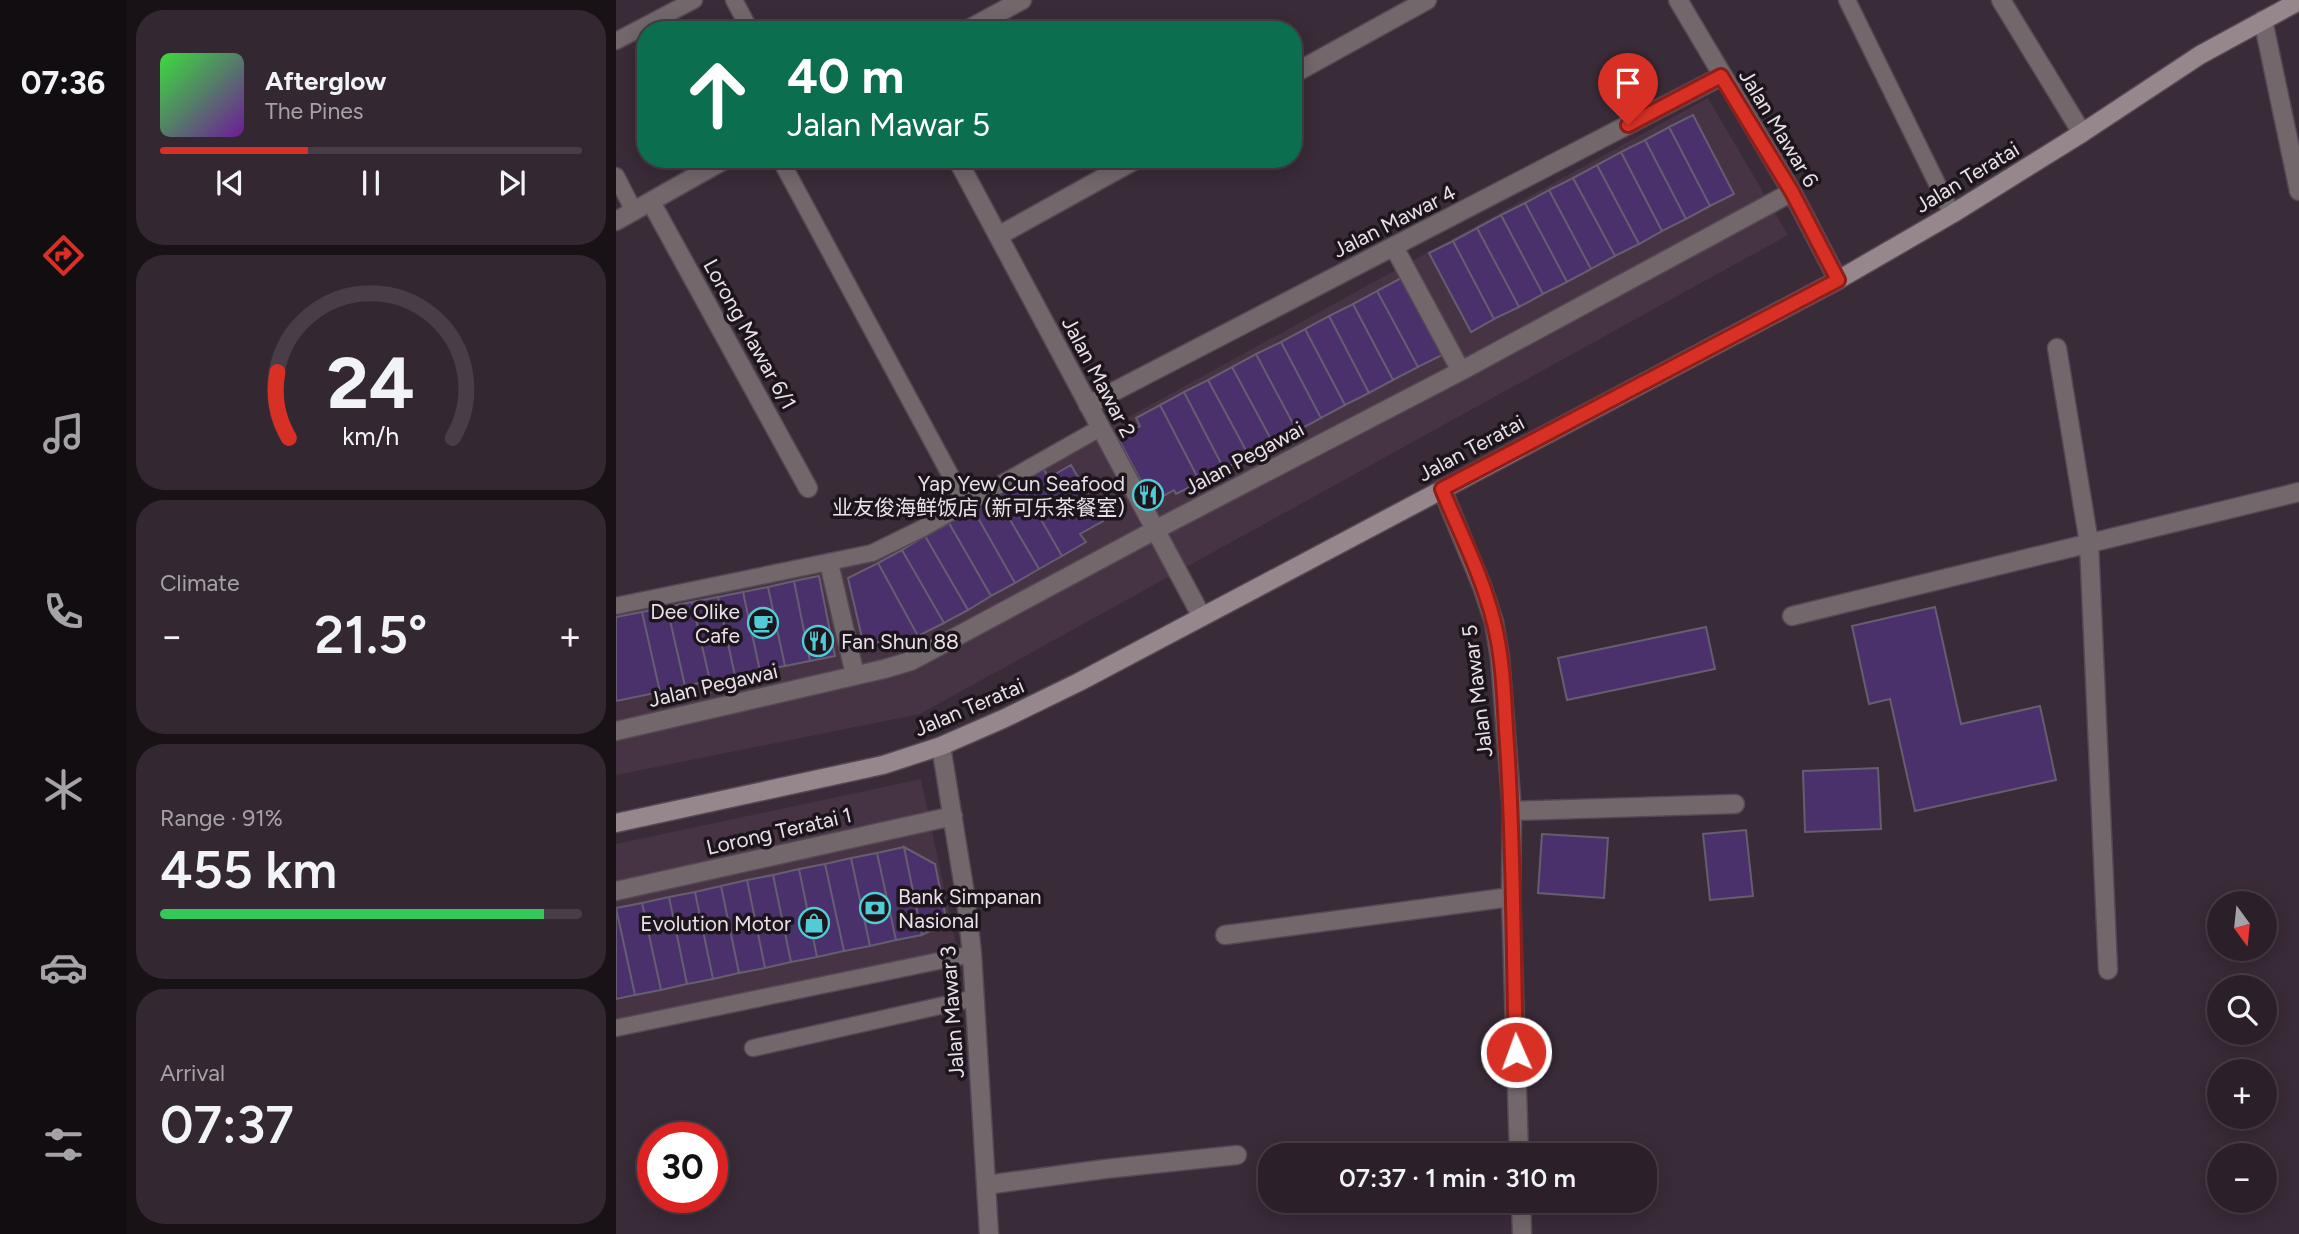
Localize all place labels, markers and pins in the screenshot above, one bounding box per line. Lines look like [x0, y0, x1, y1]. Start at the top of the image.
pin [1598, 53, 1658, 125]
place label: Yap Yew Cun Seafood 业友俊海鲜饭店 (新可乐茶餐室) [832, 471, 1125, 520]
restaurant icon: Yap Yew Cun Seafood 业友俊海鲜饭店 (新可乐茶餐室) [1131, 478, 1165, 512]
place label: Dee Olike Cafe [650, 599, 740, 648]
cafe icon: Dee Olike Cafe [746, 606, 780, 640]
restaurant icon: Fan Shun 88 [801, 624, 835, 658]
place label: Fan Shun 88 [841, 629, 959, 654]
place label: Bank Simpanan Nasional [898, 884, 1042, 933]
bank icon: Bank Simpanan Nasional [858, 891, 892, 925]
shop icon: Evolution Motor [797, 906, 831, 940]
place label: Evolution Motor [640, 911, 791, 936]

